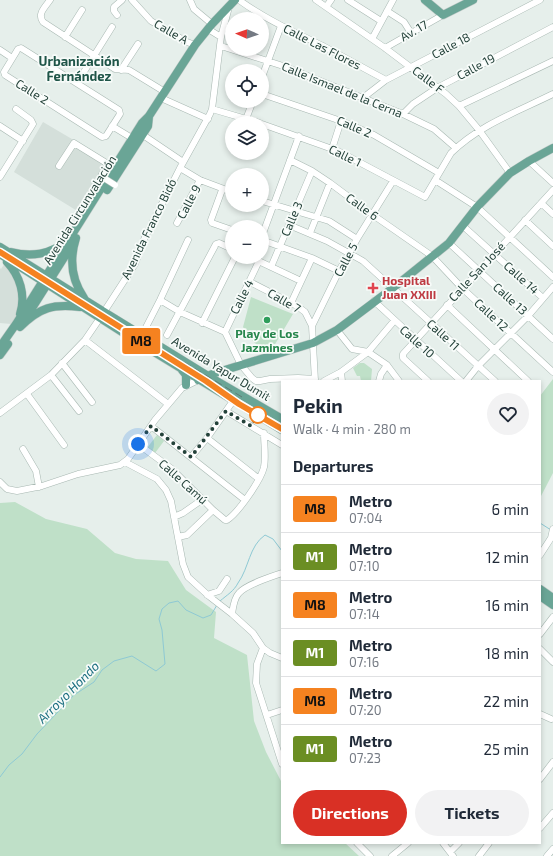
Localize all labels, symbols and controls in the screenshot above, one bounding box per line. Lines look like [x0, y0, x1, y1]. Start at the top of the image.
north arrow [225, 12, 269, 56]
map controls [225, 12, 269, 264]
street label: Calle A [152, 16, 191, 47]
street label: Av. 17 [397, 17, 430, 44]
street label: Calle Las Flores [281, 21, 364, 72]
street label: Calle 18 [429, 29, 472, 61]
street label: Calle 19 [454, 50, 497, 82]
district label: Urbanización Fernández [39, 53, 120, 84]
street label: Calle Ismael de la Cerna [280, 58, 405, 120]
street label: Calle F [410, 63, 448, 96]
button: locate [225, 64, 269, 108]
street label: Calle 2 [13, 76, 52, 107]
street label: Calle 2 [335, 113, 374, 140]
button: layers [225, 116, 269, 160]
street label: Calle 1 [327, 141, 364, 169]
street label: Avenida Circunvalación [40, 152, 118, 267]
button: + [225, 168, 269, 212]
street label: Avenida Franco Bidó [118, 176, 179, 281]
street label: Calle 9 [173, 182, 203, 221]
street label: Calle 6 [344, 190, 382, 223]
street label: Calle 3 [278, 199, 305, 238]
button: − [225, 220, 269, 264]
street label: Calle San José [445, 239, 507, 304]
street label: Calle 5 [330, 240, 360, 279]
street label: Calle 14 [501, 258, 542, 296]
place label: Hospital Juan XXIII [382, 273, 436, 301]
street label: Calle 4 [226, 277, 256, 316]
street label: Calle 13 [491, 279, 531, 317]
marker: Hospital Juan XXIII [367, 282, 379, 294]
street label: Calle 7 [265, 285, 304, 315]
street label: Calle 12 [472, 295, 512, 334]
marker: Play de Los Jazmines [262, 315, 272, 325]
street label: Calle 11 [424, 316, 463, 353]
street label: Calle 10 [397, 322, 438, 360]
place label: Play de Los Jazmines [235, 326, 299, 354]
line badge: M8 [123, 328, 159, 354]
text: M8 [130, 332, 152, 349]
street label: Avenida Yapur Dumit [170, 333, 274, 403]
button: heart [487, 393, 529, 435]
text: Pekin [293, 394, 343, 417]
unlabelled marker [249, 406, 267, 424]
text: Walk · 4 min · 280 m [293, 421, 411, 437]
your location [128, 434, 148, 454]
street label: Calle Camú [157, 456, 211, 507]
text: Departures [293, 457, 373, 475]
text: Metro [349, 492, 392, 510]
text: M8 [304, 500, 326, 517]
text: 6 min [491, 500, 529, 518]
text: 07:04 [349, 510, 382, 526]
text: Metro [349, 540, 392, 558]
text: M1 [306, 548, 324, 565]
text: 12 min [486, 548, 529, 566]
text: 07:10 [349, 558, 380, 574]
text: Metro [349, 588, 392, 606]
text: M8 [304, 596, 326, 613]
text: 16 min [486, 596, 529, 614]
text: 07:14 [349, 606, 380, 622]
text: Metro [349, 636, 392, 654]
text: M1 [306, 644, 324, 661]
text: 18 min [485, 644, 529, 662]
text: 07:16 [349, 654, 379, 670]
water label: Arroyo Hondo [33, 658, 102, 727]
text: Metro [349, 684, 392, 702]
text: M8 [304, 692, 326, 709]
text: 22 min [483, 692, 529, 710]
text: 07:20 [349, 702, 382, 718]
text: Metro [349, 732, 392, 750]
text: M1 [306, 740, 324, 757]
text: 25 min [484, 740, 529, 758]
text: 07:23 [349, 750, 381, 766]
button: Directions [293, 790, 407, 836]
button: Tickets [415, 790, 529, 836]

